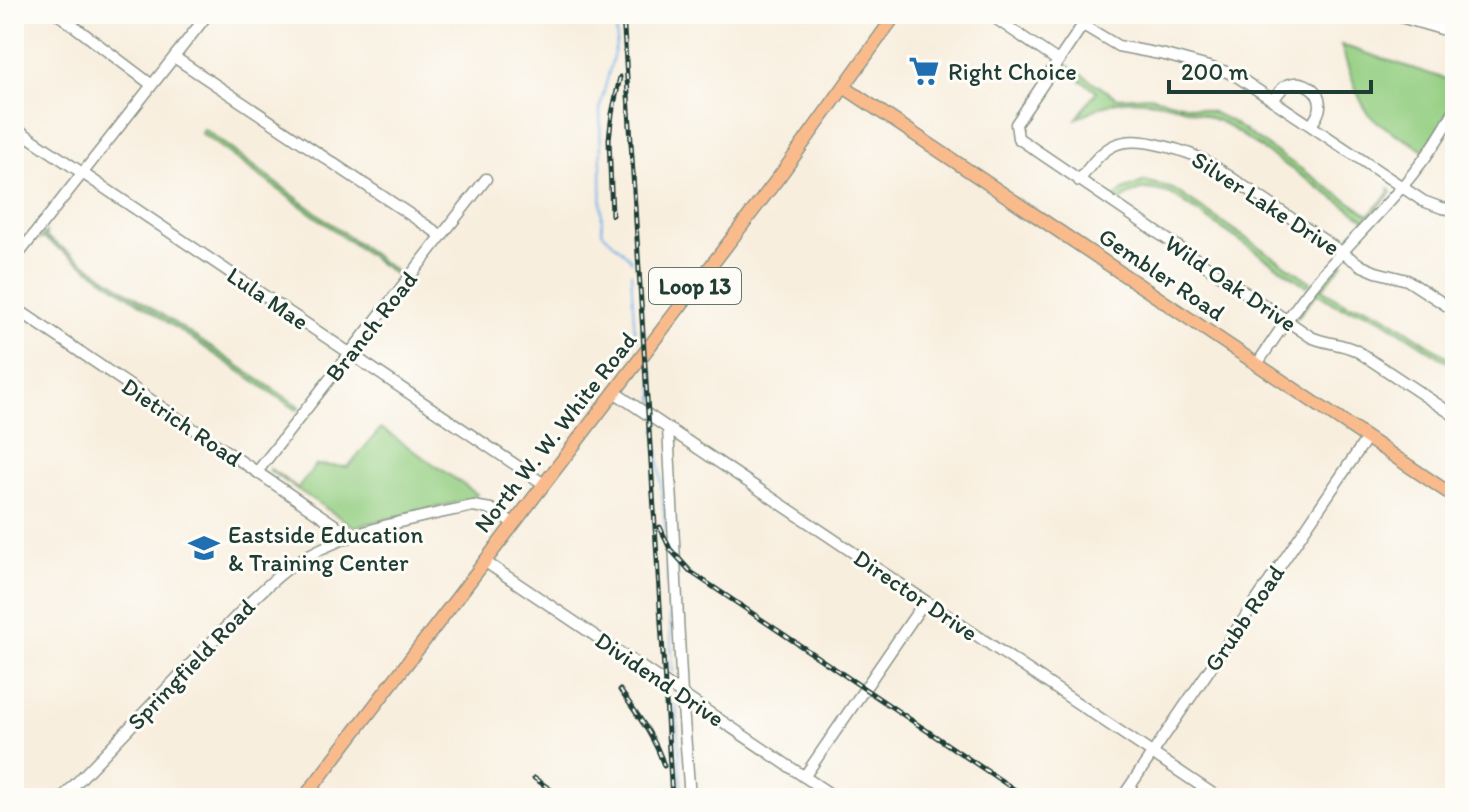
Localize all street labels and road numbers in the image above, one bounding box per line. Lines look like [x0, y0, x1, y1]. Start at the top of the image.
street label: Silver Lake Drive [1187, 144, 1345, 262]
street label: Gembler Road [1093, 221, 1231, 327]
street label: Wild Oak Drive [1160, 228, 1302, 338]
street label: Lula Mae [222, 260, 314, 336]
street label: Branch Road [319, 265, 423, 387]
road number: Loop 13 [649, 268, 741, 304]
street label: North W. W. White Road [468, 326, 642, 538]
street label: Dietrich Road [116, 371, 248, 473]
street label: Director Drive [848, 543, 984, 647]
street label: Grubb Road [1198, 559, 1290, 677]
street label: Springfield Road [121, 592, 261, 736]
street label: Dividend Drive [590, 625, 730, 733]

